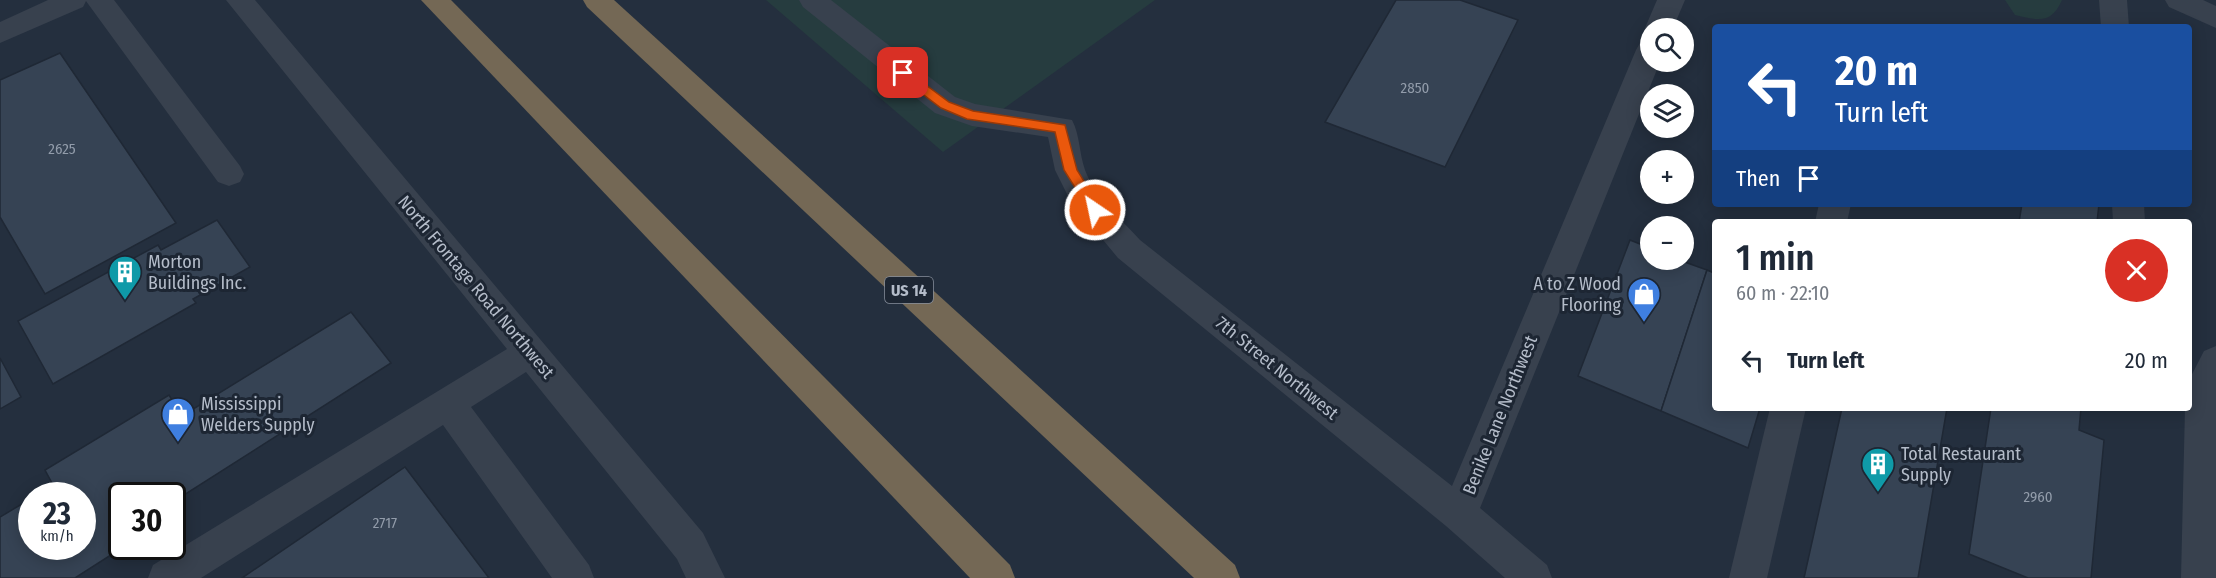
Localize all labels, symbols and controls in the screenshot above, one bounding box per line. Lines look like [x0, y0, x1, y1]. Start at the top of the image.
map controls [1640, 18, 1694, 270]
button: search [1640, 18, 1694, 72]
text: 20 m [1835, 46, 1918, 96]
pin [877, 47, 928, 98]
icon: left [1736, 48, 1814, 126]
icon: arrive [886, 56, 919, 89]
house number: 2850 [1401, 79, 1429, 97]
button: layers [1640, 84, 1694, 138]
text: Turn left [1835, 97, 1928, 129]
house number: 2625 [48, 140, 76, 158]
button: + [1640, 150, 1694, 204]
icon: arrive [1792, 162, 1825, 195]
text: Then [1736, 165, 1780, 192]
position arrow [1063, 178, 1127, 242]
street label: North Frontage Road Northwest [393, 191, 559, 383]
button: − [1640, 216, 1694, 270]
text: 1 min [1736, 236, 1814, 280]
button: close [2105, 239, 2168, 302]
place label: Morton Buildings Inc. [148, 251, 246, 294]
building icon: Morton Buildings Inc. [107, 254, 143, 301]
place label: A to Z Wood Flooring [1533, 273, 1622, 316]
shop icon: A to Z Wood Flooring [1626, 276, 1662, 323]
road number: US 14 [885, 277, 933, 303]
text: 60 m · 22:10 [1736, 281, 1829, 305]
street label: 7th Street Northwest [1211, 312, 1343, 424]
street label: Benike Lane Northwest [1458, 332, 1542, 498]
icon: left [1736, 344, 1769, 377]
text: Turn left [1787, 347, 1865, 374]
text: 20 m [2125, 347, 2168, 374]
place label: Mississippi Welders Supply [201, 393, 314, 436]
shop icon: Mississippi Welders Supply [160, 396, 196, 443]
place label: Total Restaurant Supply [1901, 443, 2021, 486]
building icon: Total Restaurant Supply [1860, 446, 1896, 493]
speed limit sign: 30 [108, 482, 186, 560]
house number: 2960 [2023, 488, 2053, 506]
text: 23 [43, 496, 71, 532]
house number: 2717 [373, 514, 397, 532]
text: km/h [40, 527, 74, 545]

